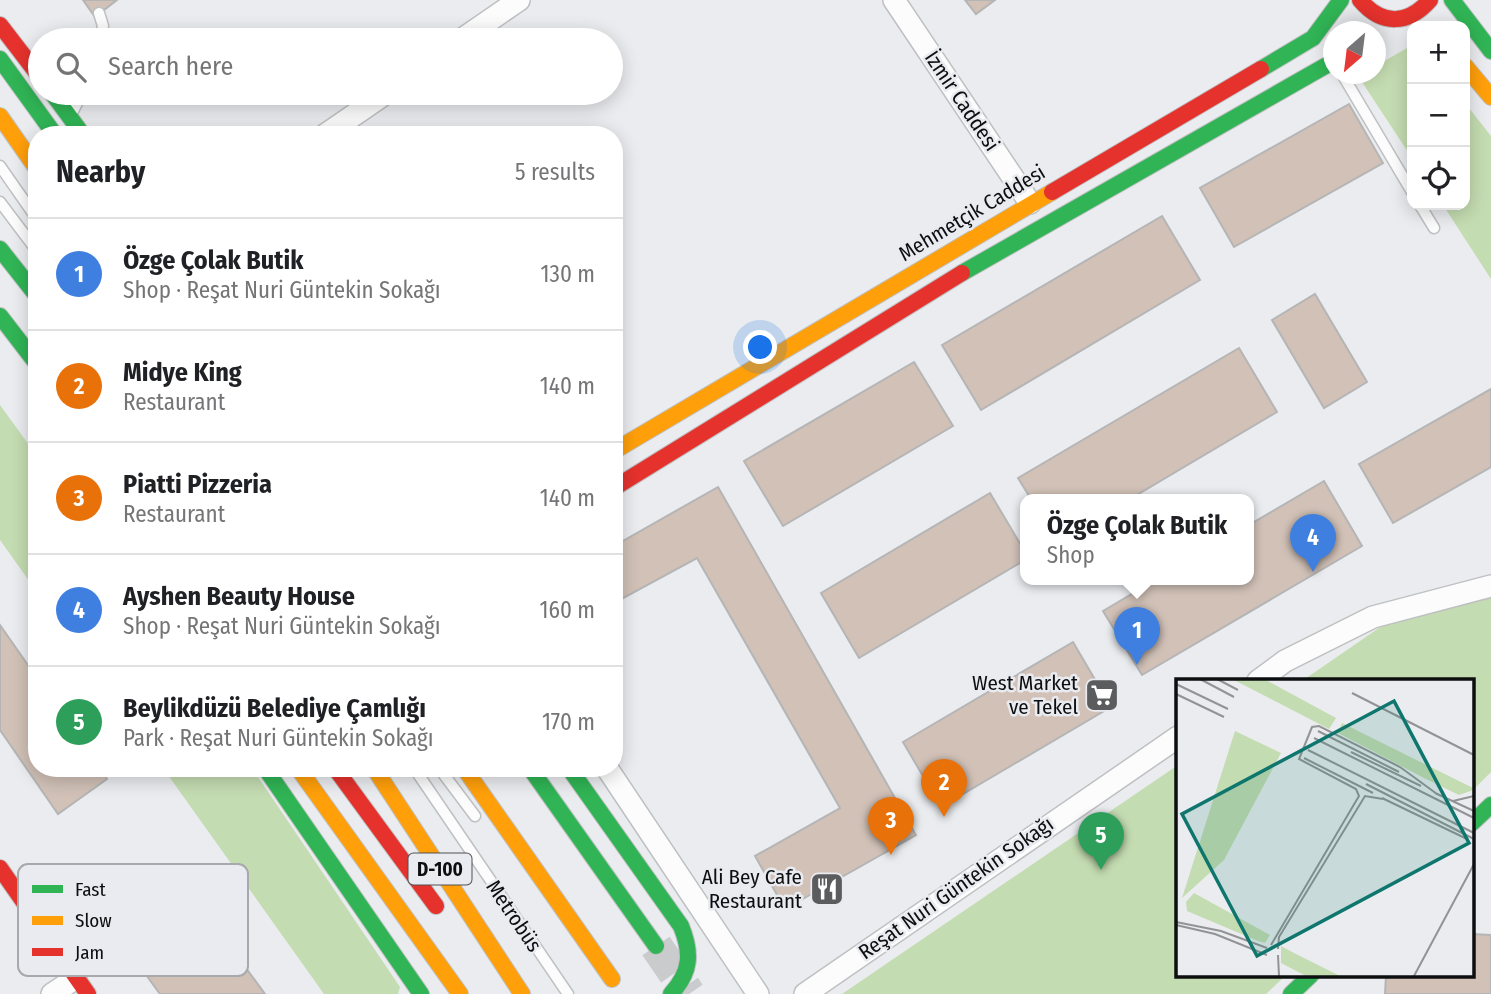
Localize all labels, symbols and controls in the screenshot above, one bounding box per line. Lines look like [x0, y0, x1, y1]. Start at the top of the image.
north arrow [1323, 21, 1386, 84]
map controls [1407, 21, 1470, 210]
button: + [1407, 21, 1470, 84]
search box [28, 28, 623, 105]
street label: İzmir Caddesi [919, 46, 1005, 156]
icon: search [52, 48, 90, 86]
text: Search here [108, 51, 233, 82]
button: − [1407, 84, 1470, 147]
button: locate [1407, 147, 1470, 210]
text: Nearby [56, 154, 145, 190]
text: 5 results [515, 158, 595, 186]
street label: Mehmetçik Caddesi [894, 159, 1050, 267]
text: Özge Çolak Butik [123, 245, 303, 276]
text: 1 [74, 260, 84, 288]
text: 130 m [541, 260, 595, 288]
text: Shop · Reşat Nuri Güntekin Sokağı [123, 276, 441, 304]
your location [743, 330, 777, 364]
text: Midye King [123, 357, 242, 388]
text: 2 [74, 372, 84, 400]
text: 140 m [540, 372, 595, 400]
text: Restaurant [123, 388, 225, 416]
text: Piatti Pizzeria [123, 469, 272, 500]
text: 3 [74, 484, 84, 512]
text: 140 m [540, 484, 595, 512]
popup [1020, 494, 1254, 585]
text: Restaurant [123, 500, 225, 528]
text: Özge Çolak Butik [1047, 510, 1227, 541]
pin: 4 [1290, 514, 1336, 572]
text: Shop [1047, 541, 1095, 569]
text: Ayshen Beauty House [123, 581, 355, 612]
text: 4 [73, 596, 85, 624]
text: 160 m [540, 596, 595, 624]
pin: 1 [1114, 607, 1160, 665]
text: Shop · Reşat Nuri Güntekin Sokağı [123, 612, 441, 640]
place label: West Market ve Tekel [972, 670, 1078, 720]
supermarket icon: West Market ve Tekel [1083, 676, 1121, 714]
inset map [1176, 679, 1474, 976]
text: Beylikdüzü Belediye Çamlığı [123, 693, 426, 724]
text: 5 [73, 708, 85, 736]
text: 170 m [542, 708, 595, 736]
text: Park · Reşat Nuri Güntekin Sokağı [123, 724, 434, 752]
pin: 2 [921, 759, 967, 817]
pin: 3 [868, 797, 914, 855]
street label: Reşat Nuri Güntekin Sokağı [854, 811, 1058, 965]
pin: 5 [1078, 812, 1124, 870]
road number: D-100 [408, 854, 472, 884]
legend [18, 864, 248, 976]
place label: Ali Bey Cafe Restaurant [702, 864, 802, 914]
restaurant icon: Ali Bey Cafe Restaurant [808, 870, 846, 908]
street label: Metrobüs [481, 875, 547, 957]
text: Fast [75, 878, 106, 901]
text: Slow [75, 909, 112, 932]
text: Jam [75, 941, 104, 964]

